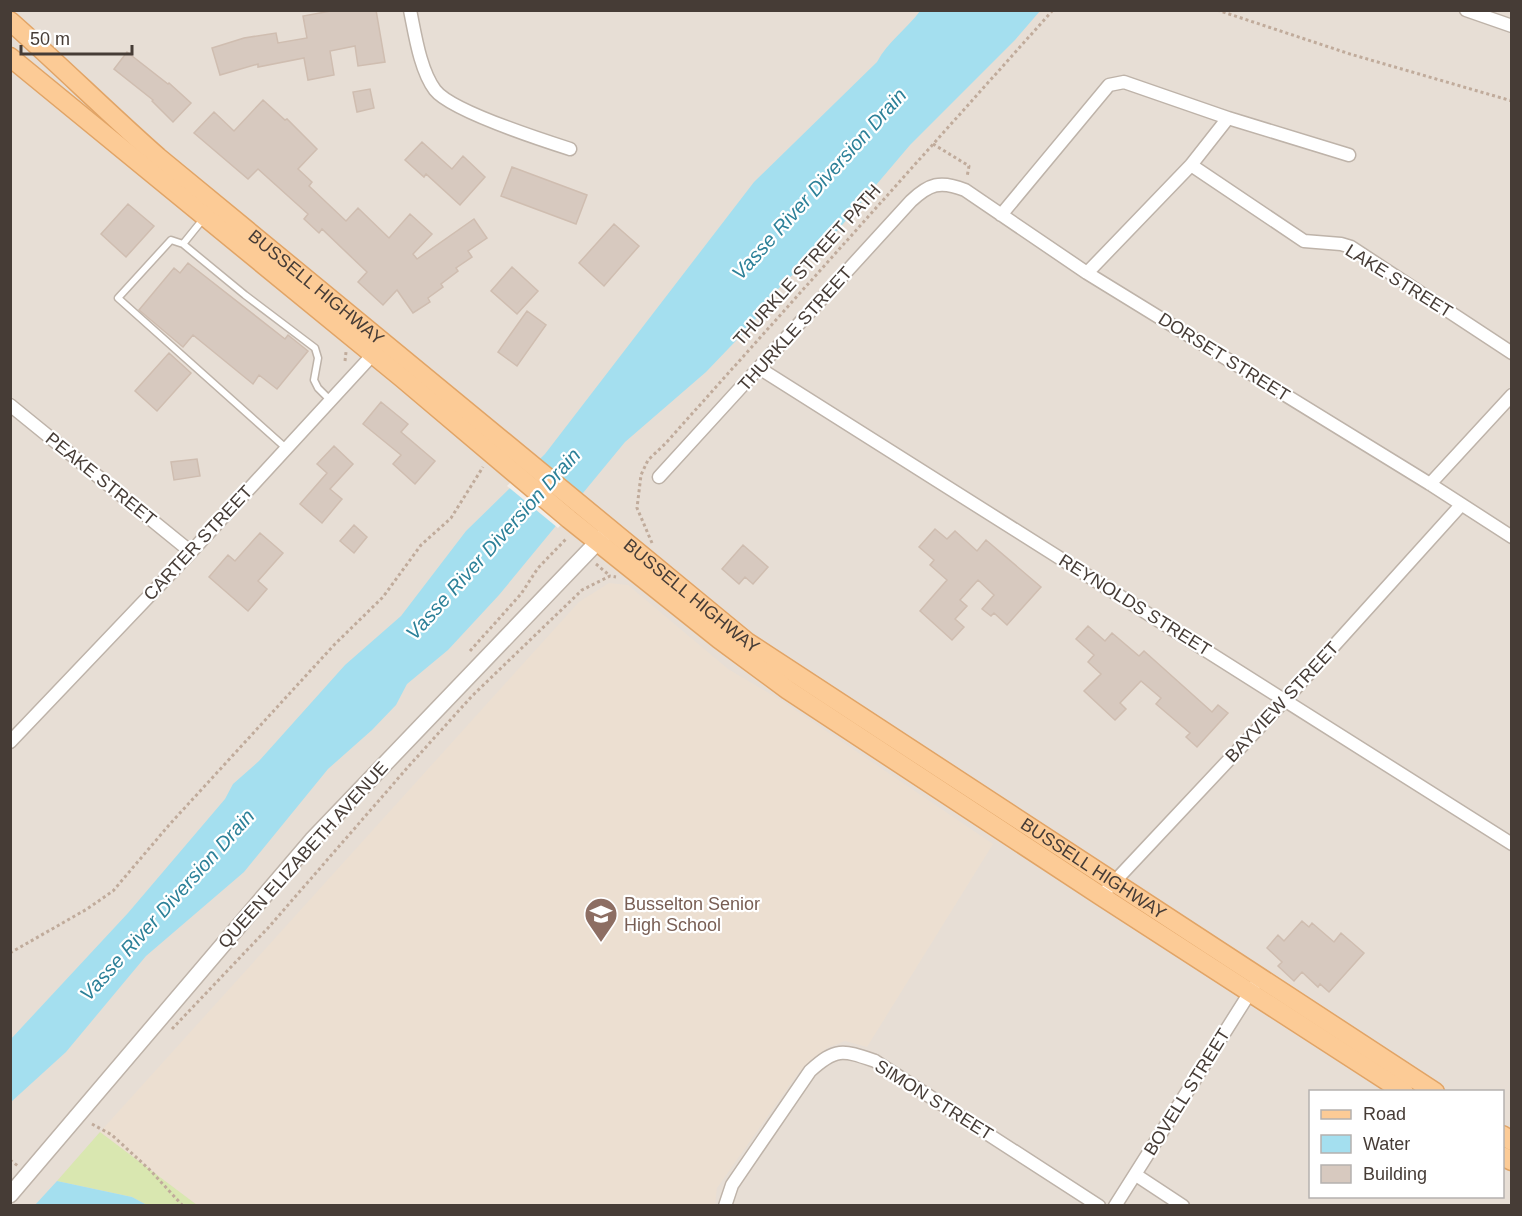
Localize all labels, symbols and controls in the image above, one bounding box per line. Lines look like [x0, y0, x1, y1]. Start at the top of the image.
scale bar [21, 18, 132, 56]
text: 50 m [30, 29, 70, 49]
water label: Vasse River Diversion Drain [727, 84, 911, 284]
street label: THURKLE STREET PATH [729, 180, 885, 350]
street label: BUSSELL HIGHWAY [244, 226, 388, 349]
street label: LAKE STREET [1342, 240, 1456, 322]
street label: THURKLE STREET [733, 262, 857, 396]
street label: DORSET STREET [1155, 309, 1293, 405]
street label: PEAKE STREET [42, 428, 160, 530]
water label: Vasse River Diversion Drain [401, 444, 585, 644]
street label: CARTER STREET [140, 481, 256, 605]
street label: BUSSELL HIGHWAY [620, 535, 763, 657]
street label: REYNOLDS STREET [1055, 550, 1215, 660]
street label: BAYVIEW STREET [1221, 638, 1343, 766]
street label: QUEEN ELIZABETH AVENUE [214, 758, 392, 952]
water label: Vasse River Diversion Drain [75, 805, 259, 1005]
street label: BUSSELL HIGHWAY [1017, 814, 1170, 923]
place label: Busselton Senior High School [624, 894, 760, 935]
school or university icon: Busselton Senior High School [583, 896, 619, 943]
street label: BOVELL STREET [1140, 1025, 1234, 1159]
street label: SIMON STREET [871, 1056, 997, 1144]
legend [1309, 1090, 1504, 1198]
text: Road [1363, 1104, 1406, 1124]
text: Water [1363, 1134, 1410, 1154]
text: Building [1363, 1164, 1427, 1184]

